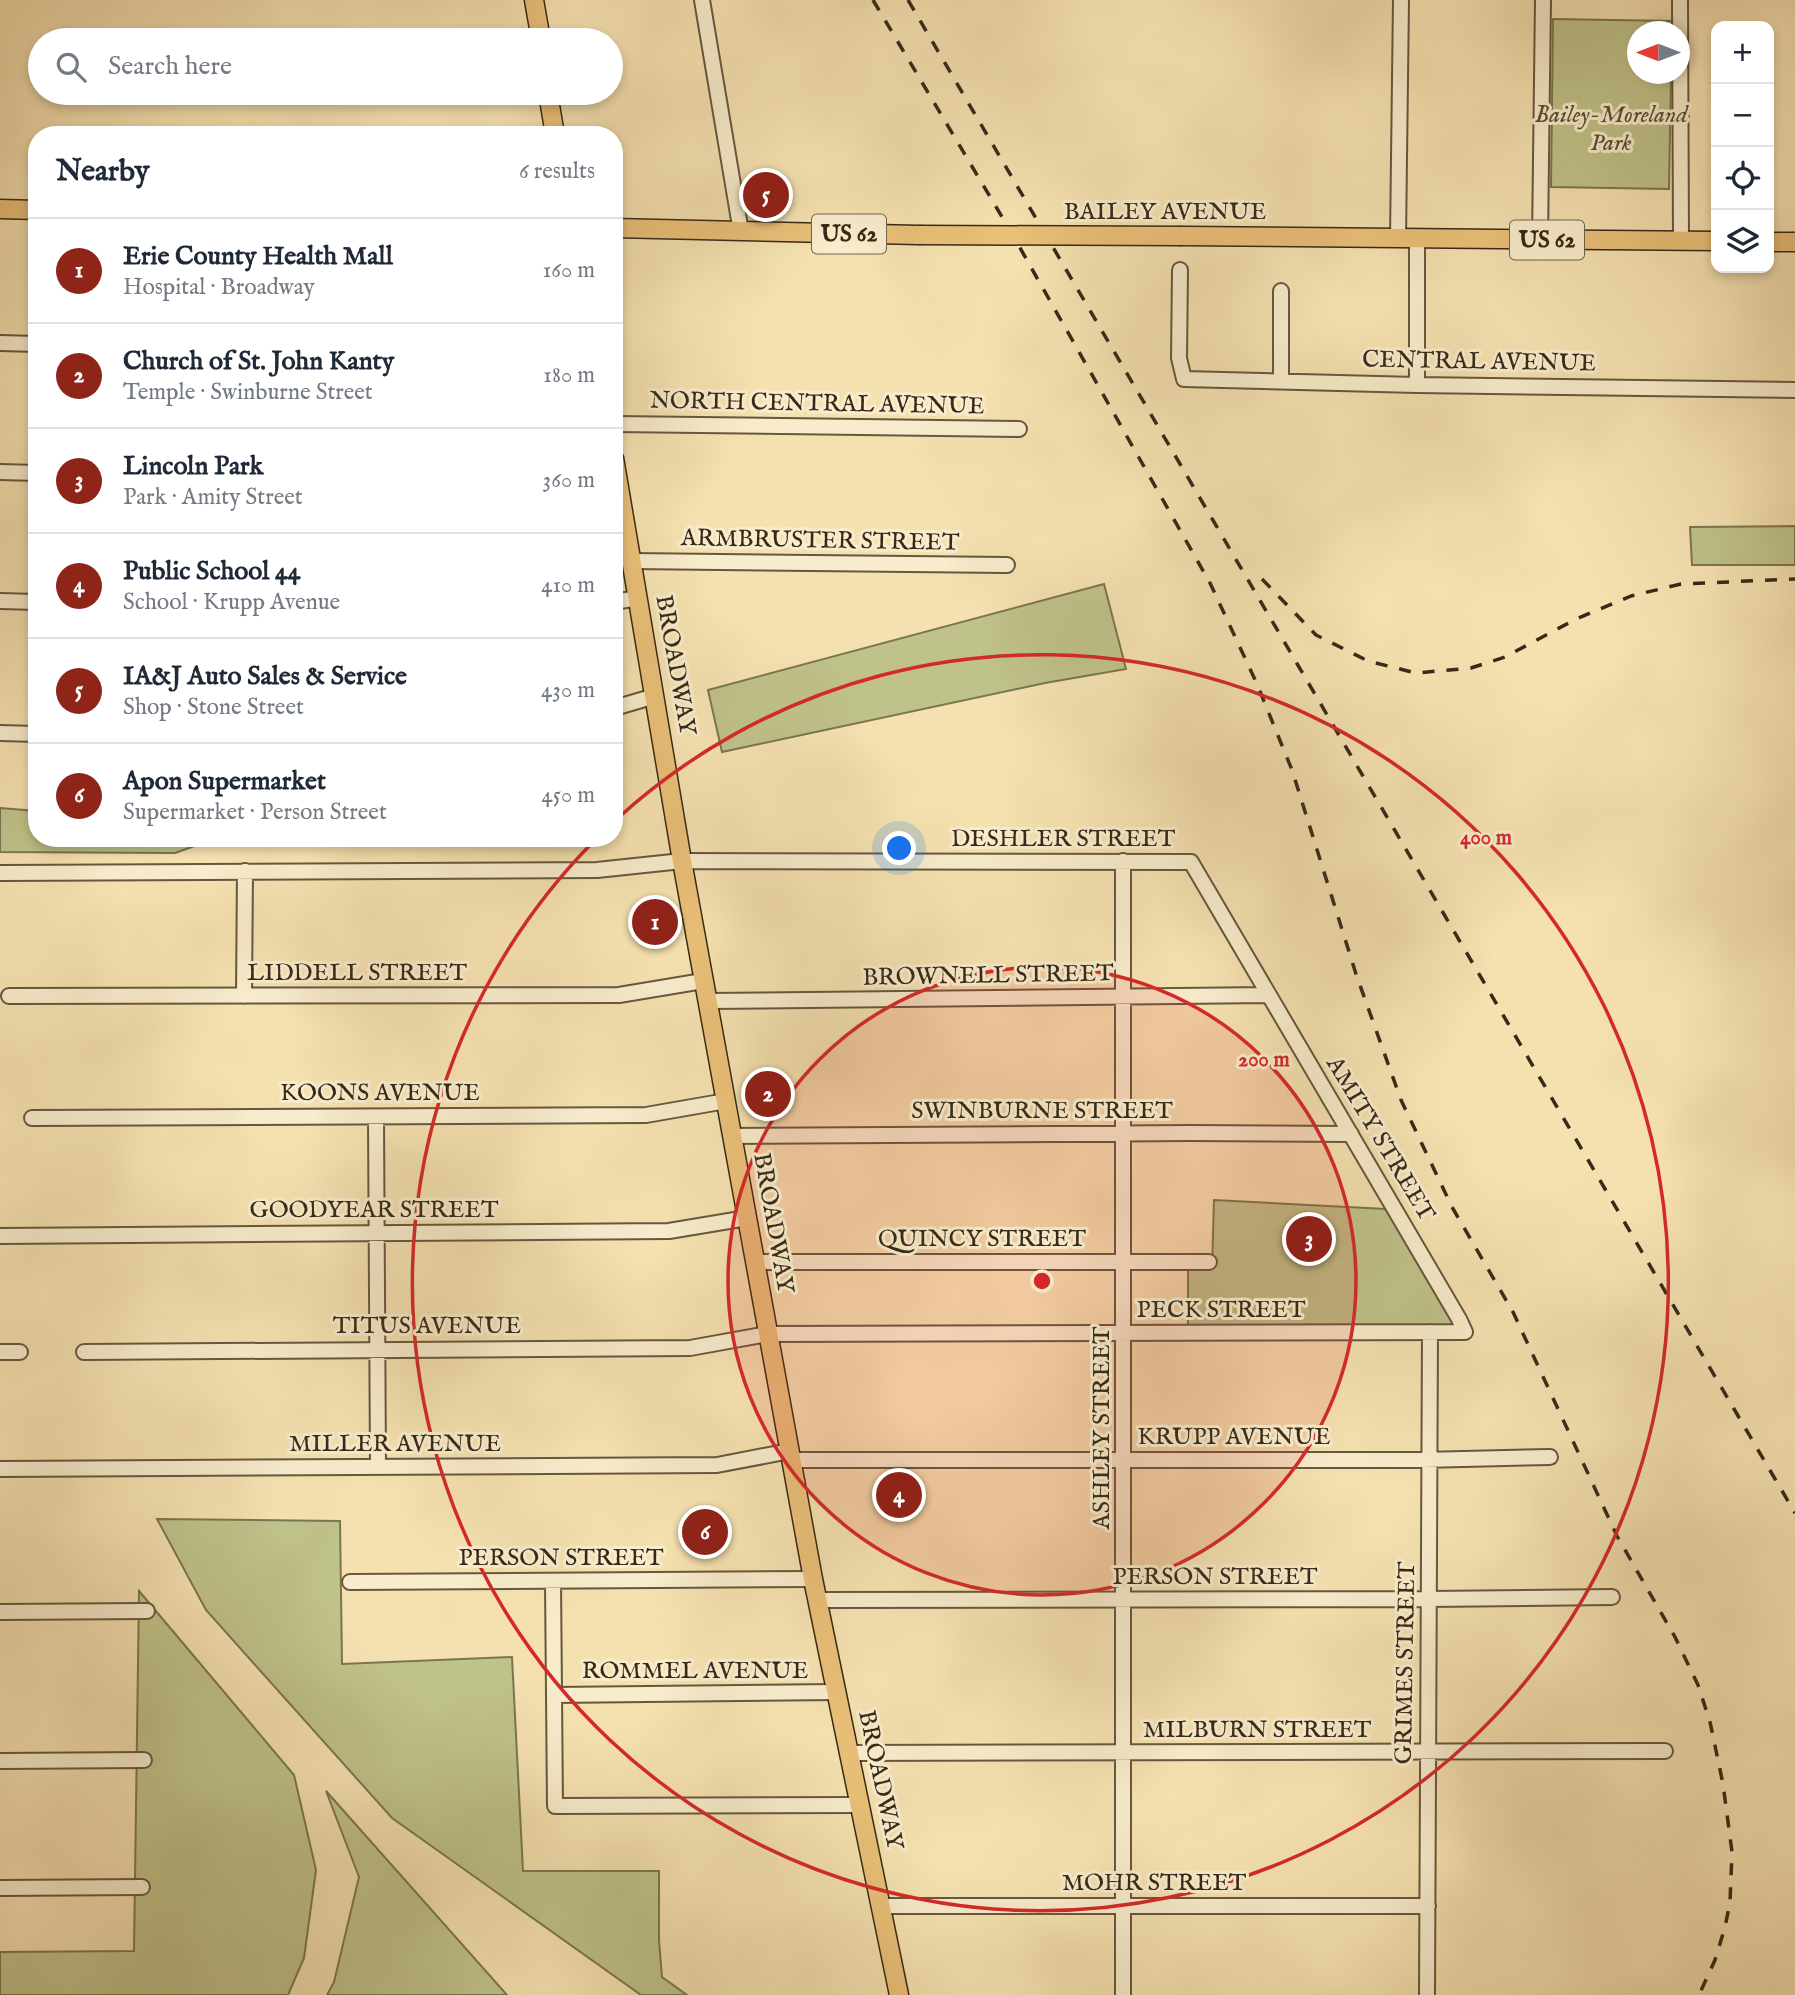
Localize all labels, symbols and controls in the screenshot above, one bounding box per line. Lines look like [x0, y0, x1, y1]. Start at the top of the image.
north arrow [1627, 21, 1690, 84]
map controls [1711, 21, 1774, 273]
button: + [1711, 21, 1774, 84]
search box [28, 28, 623, 105]
icon: search [52, 48, 90, 86]
text: Search here [108, 50, 232, 83]
button: − [1711, 84, 1774, 147]
park label: Bailey-Moreland Park [1534, 100, 1689, 159]
button: locate [1711, 147, 1774, 210]
text: Nearby [56, 153, 149, 191]
text: 6 results [519, 157, 595, 186]
pin: 5 [743, 169, 789, 221]
street label: BAILEY AVENUE [1064, 197, 1266, 228]
button: layers [1711, 210, 1774, 273]
road number: US 62 [812, 215, 886, 254]
road number: US 62 [1510, 220, 1584, 260]
text: Erie County Health Mall [123, 240, 393, 273]
text: 1 [75, 256, 83, 285]
text: 160 m [543, 256, 595, 285]
text: Hospital · Broadway [123, 273, 315, 302]
street label: CENTRAL AVENUE [1362, 344, 1596, 380]
text: Church of St. John Kanty [123, 345, 394, 378]
text: 2 [74, 361, 84, 390]
text: 180 m [543, 361, 595, 390]
text: Temple · Swinburne Street [123, 378, 373, 407]
street label: NORTH CENTRAL AVENUE [649, 386, 985, 422]
text: Lincoln Park [123, 450, 263, 483]
text: 3 [75, 466, 83, 495]
text: 360 m [543, 466, 595, 495]
text: Park · Amity Street [123, 483, 303, 512]
street label: ARMBRUSTER STREET [679, 523, 960, 559]
text: Public School 44 [123, 555, 301, 588]
text: 4 [73, 571, 85, 600]
text: 410 m [541, 571, 595, 600]
text: School · Krupp Avenue [123, 588, 340, 617]
street label: BROADWAY [647, 592, 703, 739]
text: IA&J Auto Sales & Service [123, 660, 407, 693]
text: 5 [75, 676, 83, 705]
text: 430 m [541, 676, 595, 705]
text: Shop · Stone Street [123, 693, 304, 722]
text: Apon Supermarket [123, 765, 326, 798]
text: 6 [74, 781, 84, 810]
text: 450 m [541, 781, 595, 810]
text: Supermarket · Person Street [123, 798, 387, 827]
street label: DESHLER STREET [951, 824, 1176, 855]
text: 400 m [1460, 825, 1513, 852]
your location [882, 831, 916, 865]
pin: 1 [632, 896, 678, 948]
street label: LIDDELL STREET [247, 958, 468, 989]
street label: BROWNELL STREET [862, 958, 1114, 994]
text: 200 m [1238, 1047, 1290, 1074]
street label: AMITY STREET [1318, 1050, 1442, 1227]
pin: 2 [745, 1068, 791, 1120]
street label: KOONS AVENUE [280, 1078, 480, 1109]
street label: SWINBURNE STREET [911, 1096, 1173, 1127]
street label: BROADWAY [745, 1150, 801, 1297]
street label: GOODYEAR STREET [250, 1195, 499, 1226]
pin: 3 [1286, 1213, 1332, 1265]
street label: QUINCY STREET [878, 1224, 1086, 1255]
centre of rings [1030, 1269, 1054, 1293]
street label: PECK STREET [1137, 1295, 1306, 1326]
street label: TITUS AVENUE [333, 1311, 521, 1342]
street label: ASHLEY STREET [1087, 1326, 1118, 1530]
street label: KRUPP AVENUE [1137, 1422, 1331, 1453]
street label: MILLER AVENUE [289, 1429, 501, 1460]
pin: 4 [876, 1469, 922, 1521]
pin: 6 [682, 1506, 728, 1558]
street label: PERSON STREET [458, 1543, 664, 1574]
street label: GRIMES STREET [1389, 1561, 1423, 1765]
street label: PERSON STREET [1112, 1562, 1318, 1593]
street label: ROMMEL AVENUE [582, 1656, 808, 1687]
street label: BROADWAY [850, 1707, 910, 1854]
street label: MILBURN STREET [1143, 1715, 1372, 1746]
street label: MOHR STREET [1062, 1868, 1247, 1899]

